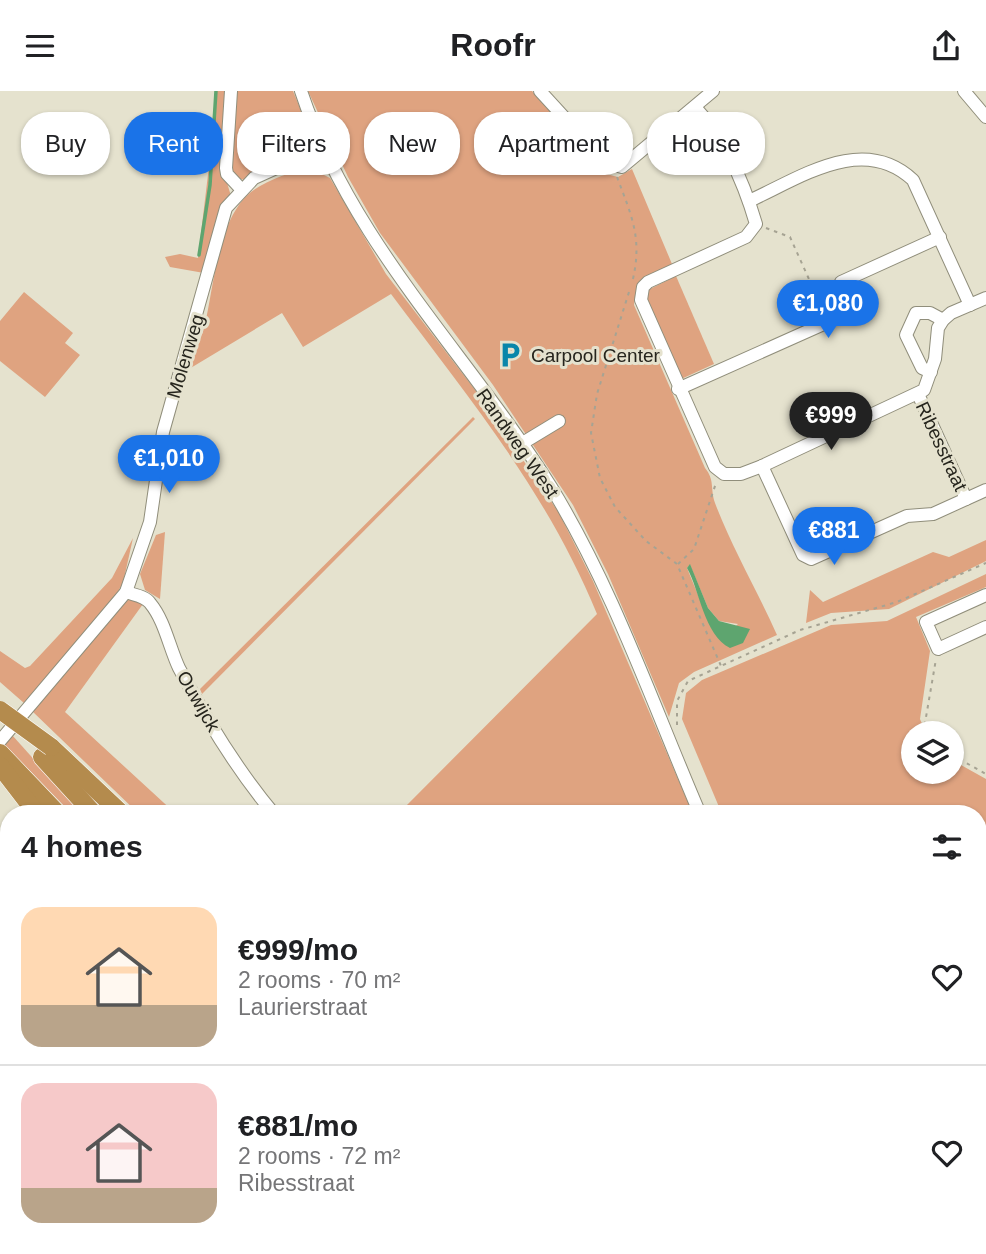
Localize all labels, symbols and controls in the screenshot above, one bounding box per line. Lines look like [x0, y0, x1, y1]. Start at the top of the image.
icon: menu [21, 27, 59, 65]
text: Roofr [450, 27, 536, 63]
icon: share [927, 27, 965, 65]
chip: Buy [21, 112, 110, 175]
chip: Rent [124, 112, 223, 175]
chip: Filters [237, 112, 350, 175]
chip: New [364, 112, 460, 175]
chip: Apartment [474, 112, 633, 175]
chip: House [647, 112, 765, 175]
pin: €1,080 [771, 281, 885, 340]
text: €1,080 [793, 290, 863, 316]
street label: Molenweg [163, 312, 208, 401]
parking icon: Carpool Center [495, 340, 525, 370]
place label: Carpool Center [531, 345, 661, 366]
street label: Randweg West [472, 385, 563, 503]
pin: €999 [790, 393, 872, 452]
street label: Ribesstraat [912, 398, 972, 495]
text: €999 [805, 402, 857, 428]
pin: €1,010 [112, 435, 226, 495]
text: €1,010 [134, 445, 204, 471]
pin: €881 [793, 507, 875, 567]
text: €881 [808, 517, 860, 543]
street label: Ouwijck [173, 667, 225, 736]
map controls [901, 721, 964, 784]
button: layers [901, 721, 964, 784]
icon: filters [928, 828, 966, 866]
text: 4 homes [21, 830, 143, 863]
text: €999/mo [238, 933, 358, 966]
icon: home [77, 935, 161, 1019]
icon: heart [928, 958, 966, 996]
text: 2 rooms · 70 m² [238, 967, 400, 993]
text: Laurierstraat [238, 994, 367, 1020]
text: €881/mo [238, 1109, 358, 1142]
icon: home [77, 1111, 161, 1195]
icon: heart [928, 1134, 966, 1172]
text: 2 rooms · 72 m² [238, 1143, 400, 1169]
text: Ribesstraat [238, 1170, 354, 1196]

